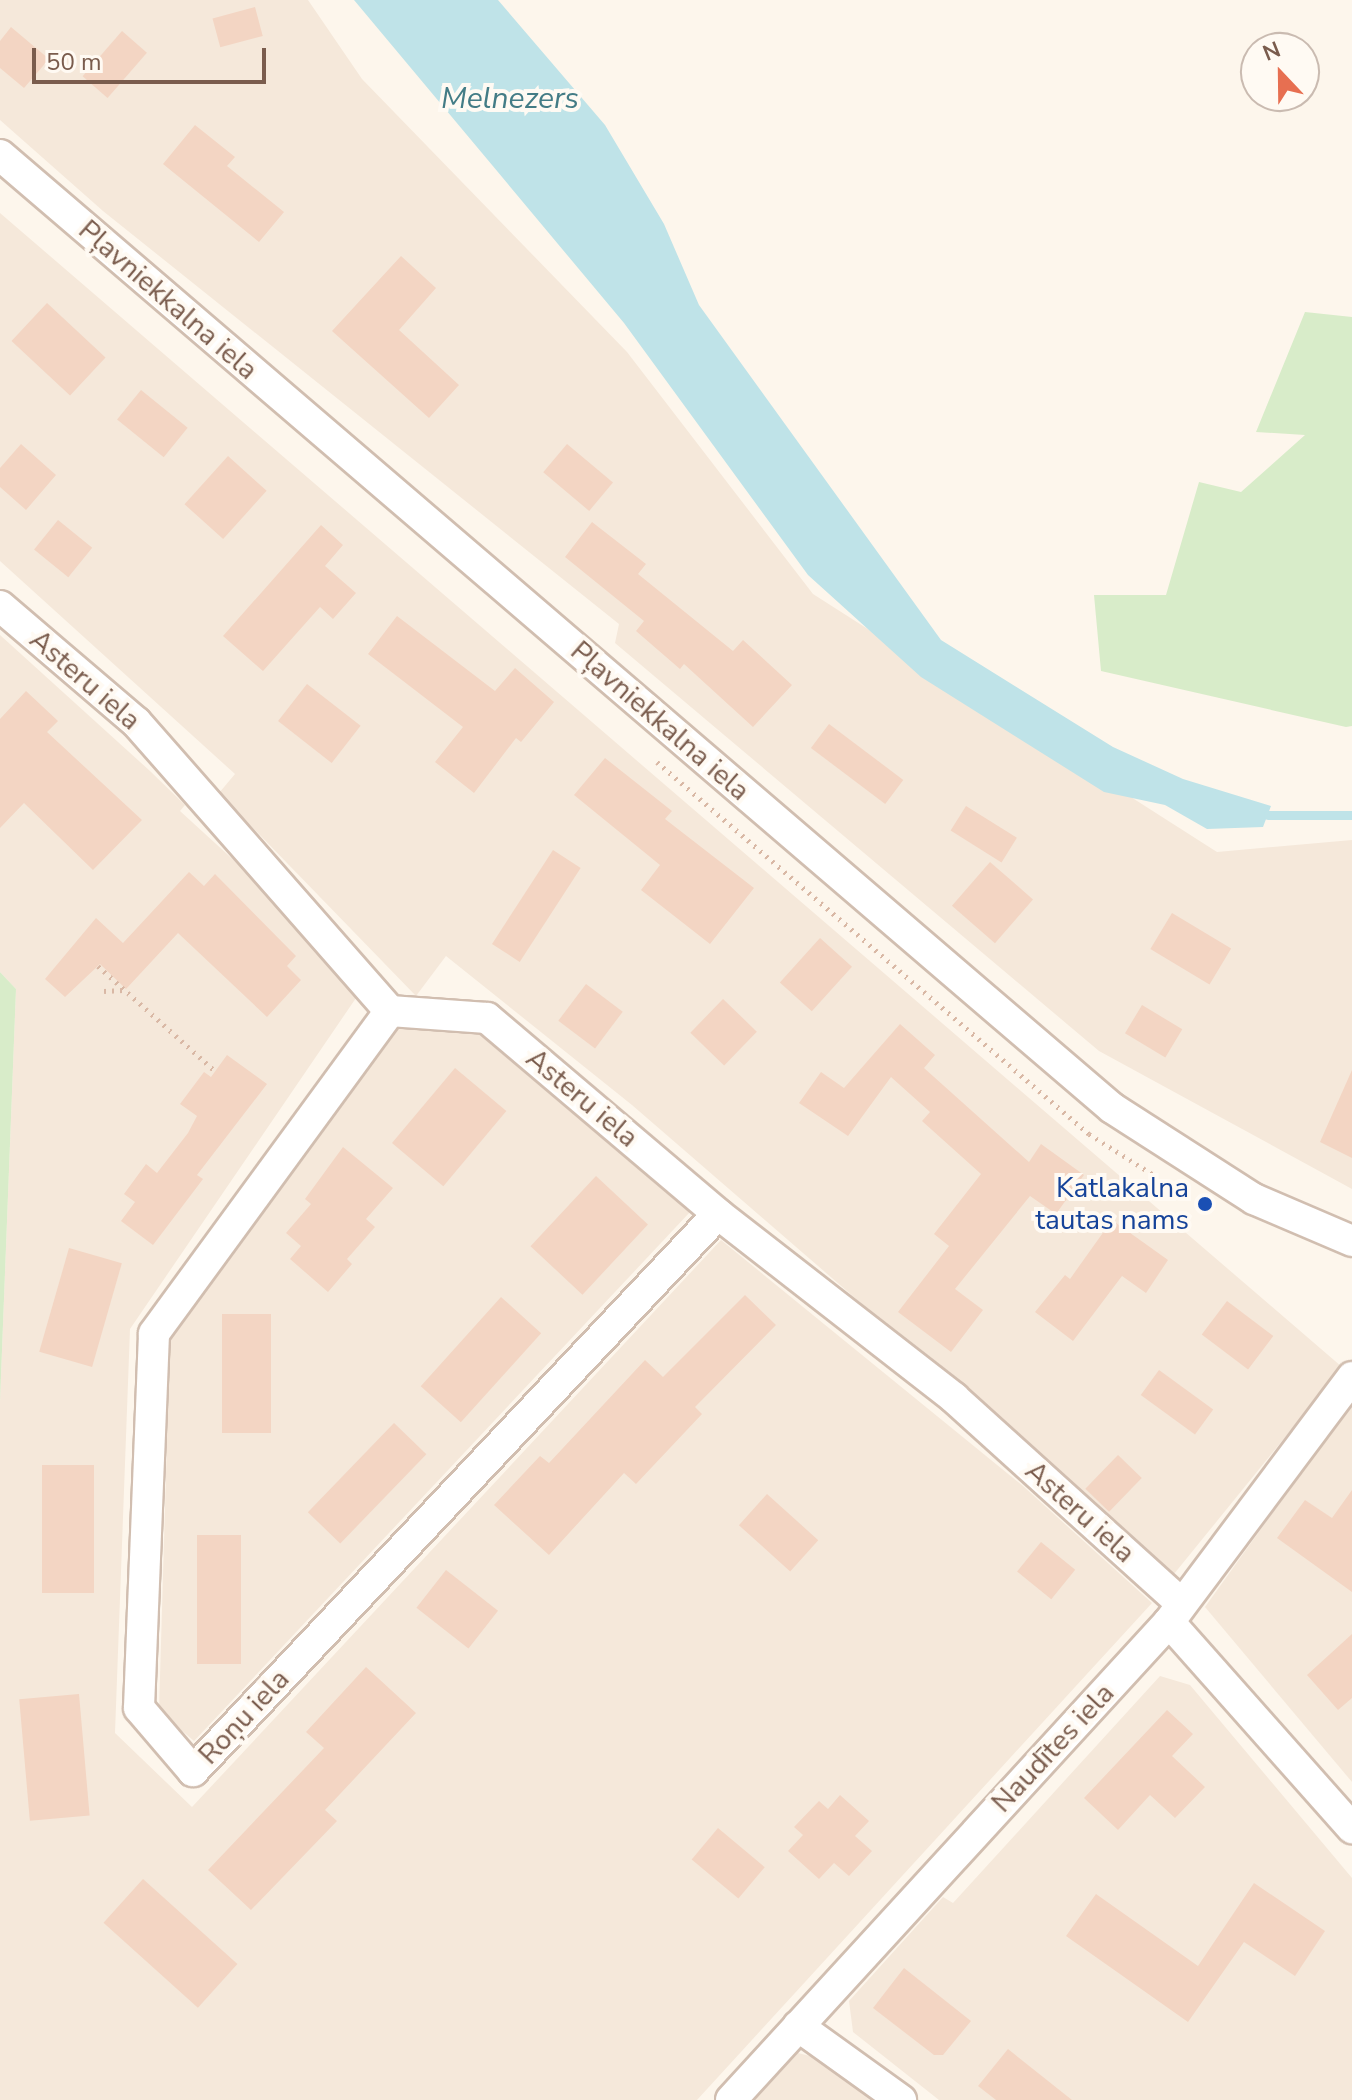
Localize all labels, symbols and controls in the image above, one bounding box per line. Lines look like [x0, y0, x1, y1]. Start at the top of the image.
scale bar [36, 32, 270, 82]
north arrow [1240, 32, 1320, 112]
text: N [1259, 35, 1285, 69]
text: 50 m [46, 46, 102, 78]
water label: Melnezers [441, 81, 579, 117]
street label: Pļavniekkalna iela [72, 213, 264, 387]
street label: Asteru iela [23, 623, 147, 737]
street label: Pļavniekkalna iela [564, 634, 756, 808]
street label: Asteru iela [519, 1042, 645, 1154]
place label: Katlakalna tautas nams [1035, 1171, 1189, 1237]
marker: Katlakalna tautas nams [1196, 1195, 1214, 1213]
street label: Asteru iela [1018, 1454, 1142, 1570]
street label: Roņu iela [192, 1663, 296, 1771]
street label: Naudītes iela [985, 1677, 1121, 1819]

